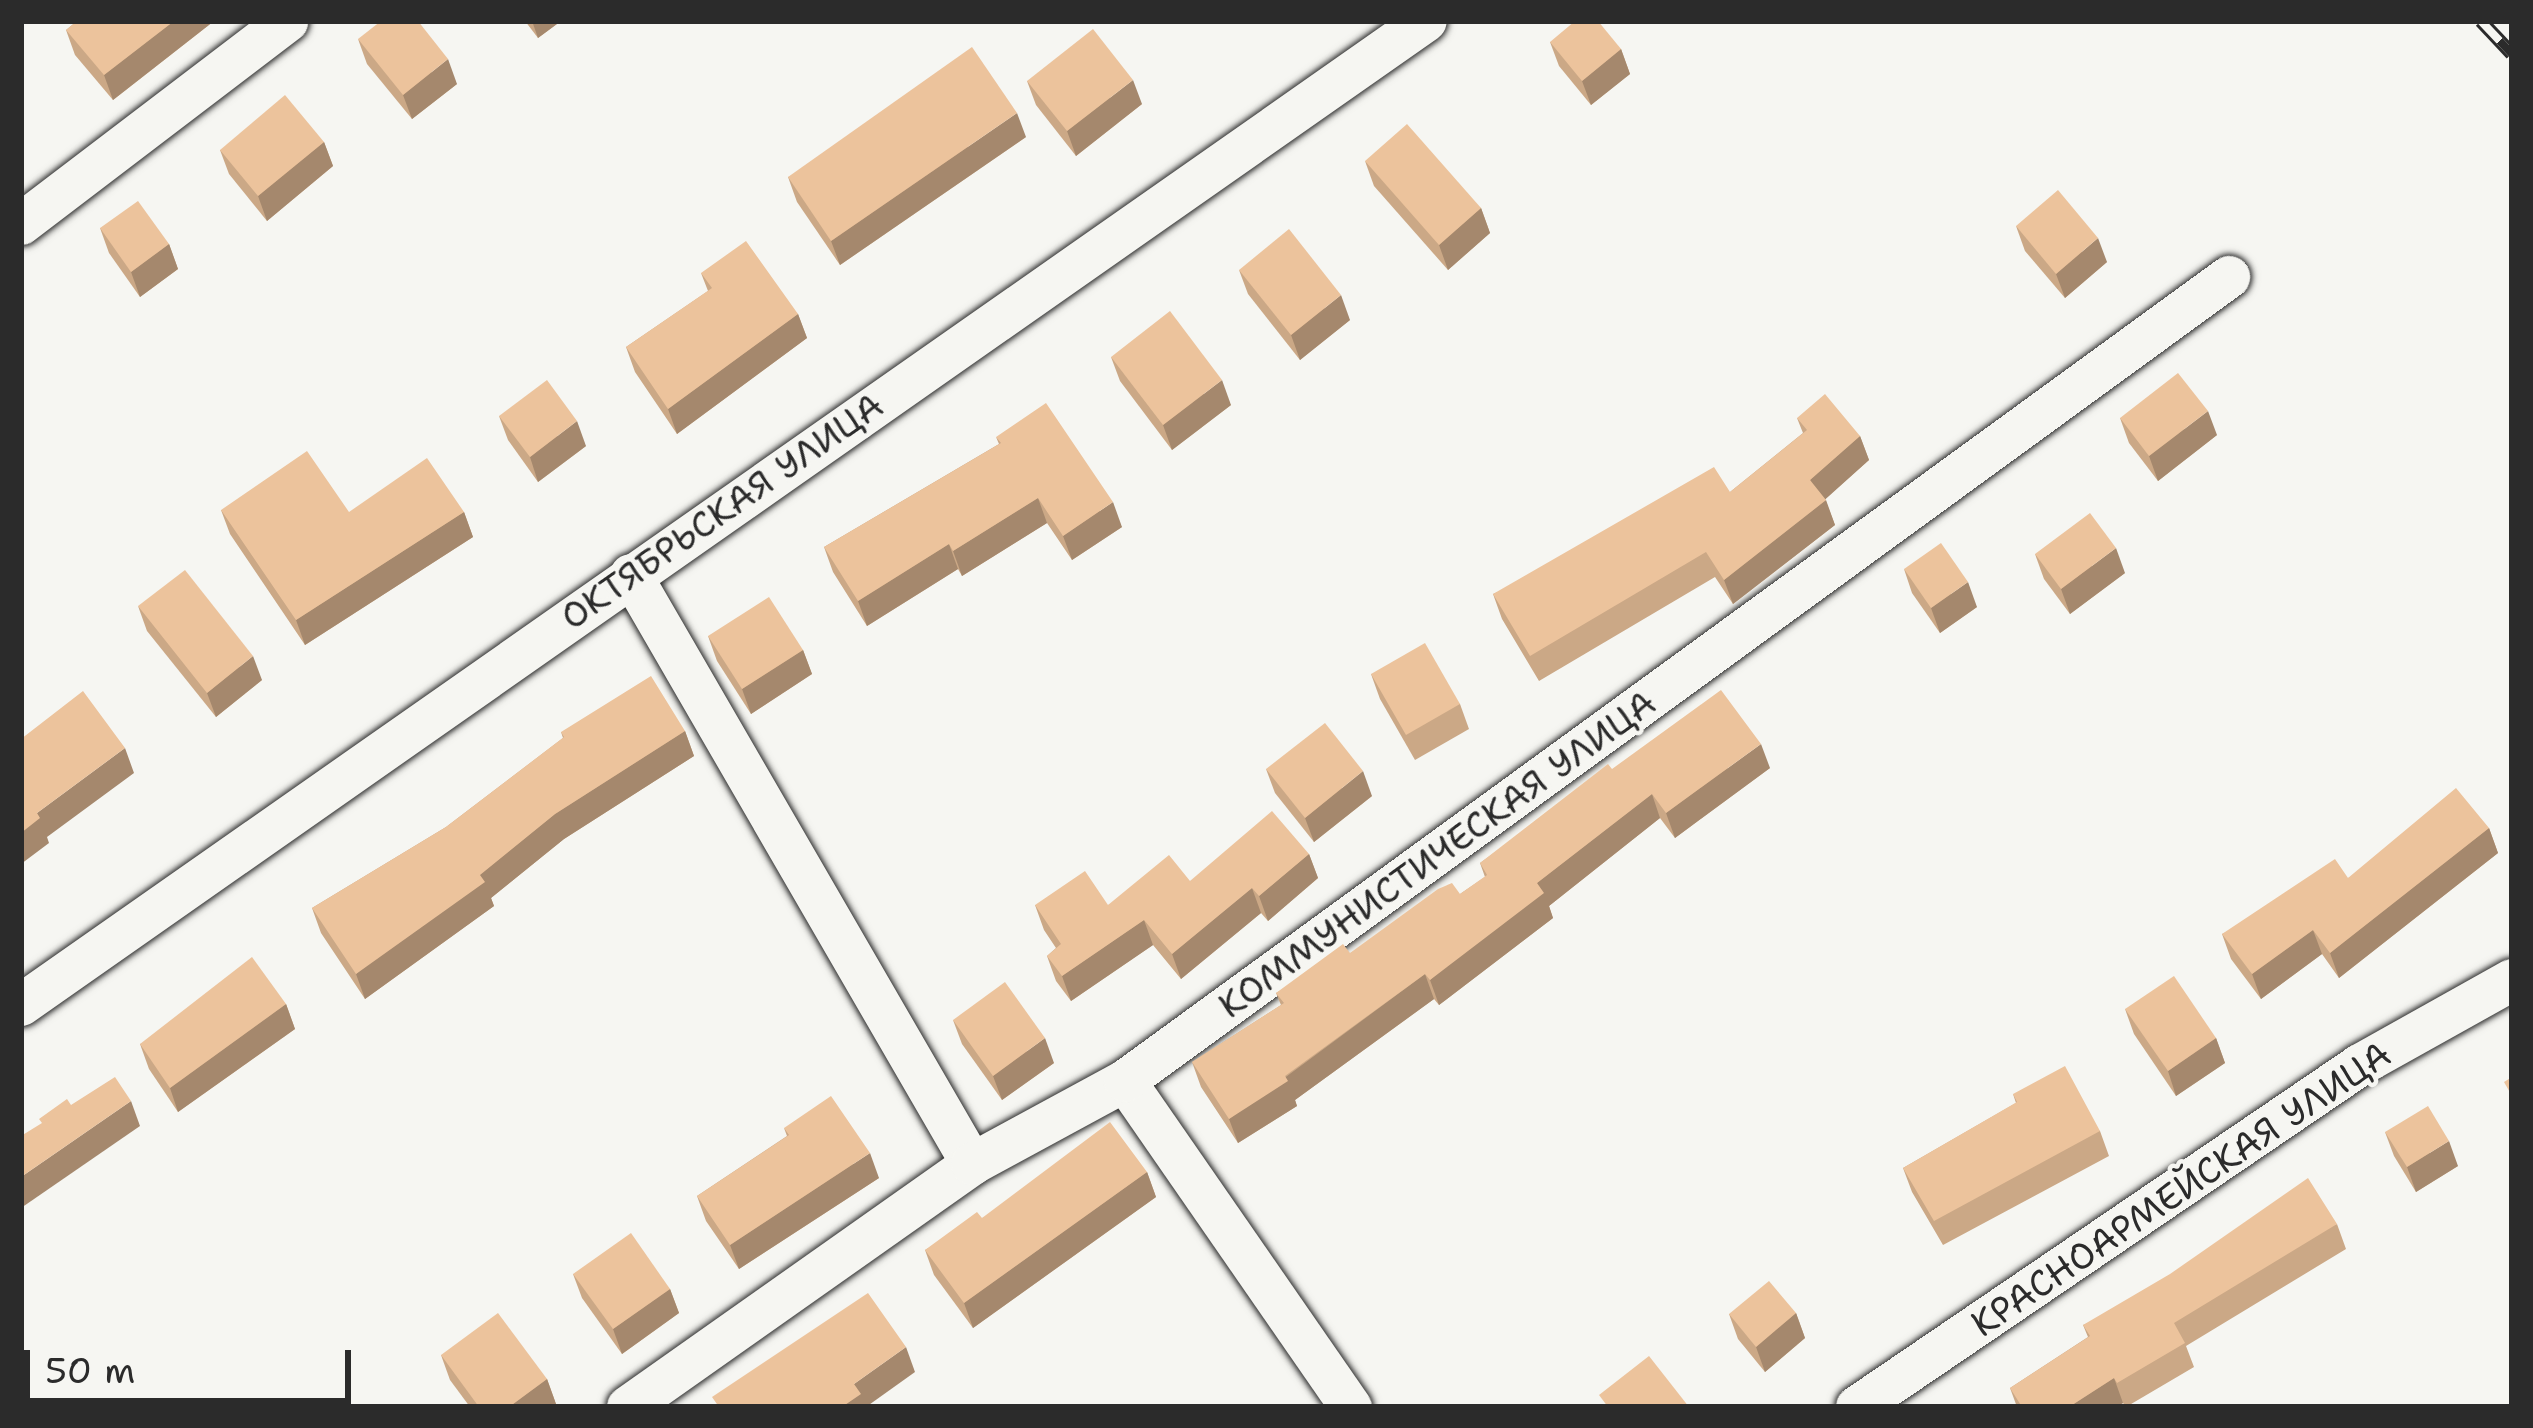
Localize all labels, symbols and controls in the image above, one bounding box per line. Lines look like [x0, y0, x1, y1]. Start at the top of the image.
street label: ОКТЯБРЬСКАЯ УЛИЦА [552, 383, 892, 639]
street label: КОММУНИСТИЧЕСКАЯ УЛИЦА [1210, 681, 1664, 1027]
street label: КРАСНОАРМЕЙСКАЯ УЛИЦА [1963, 1032, 2399, 1346]
scale bar [30, 1326, 357, 1400]
text: 50 m [45, 1346, 135, 1395]

